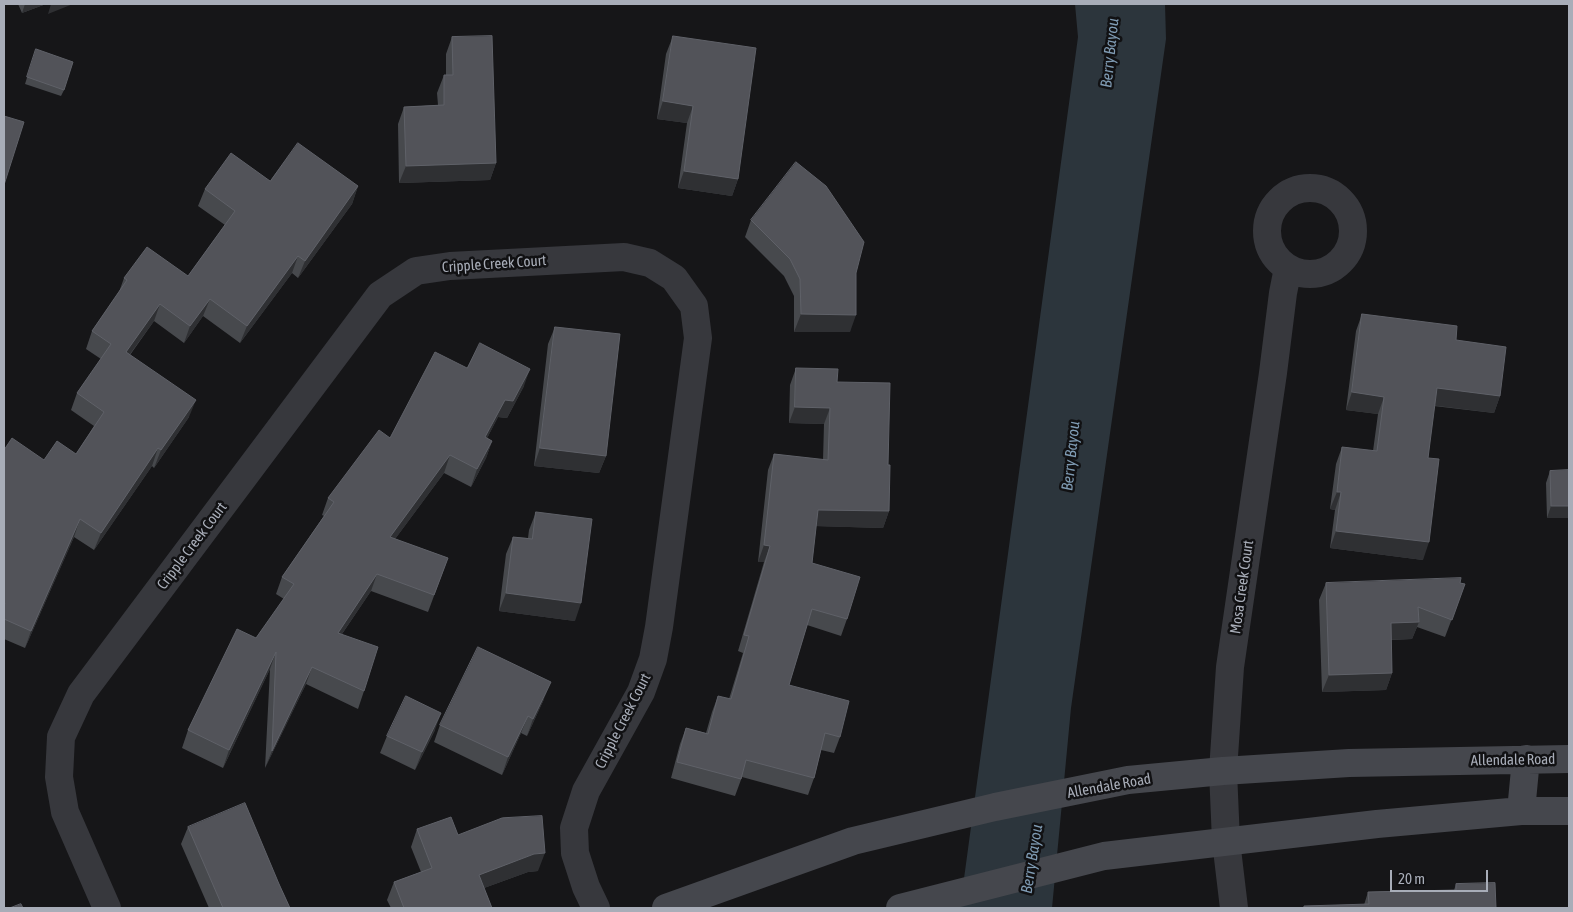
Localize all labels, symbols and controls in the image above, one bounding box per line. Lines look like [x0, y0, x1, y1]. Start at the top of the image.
water label: Berry Bayou [1097, 17, 1123, 89]
street label: Cripple Creek Court [441, 251, 547, 277]
water label: Berry Bayou [1058, 420, 1084, 492]
street label: Cripple Creek Court [153, 499, 231, 593]
street label: Mosa Creek Court [1227, 539, 1257, 635]
street label: Cripple Creek Court [591, 670, 655, 772]
street label: Allendale Road [1471, 750, 1555, 770]
street label: Allendale Road [1066, 770, 1152, 802]
water label: Berry Bayou [1017, 823, 1047, 895]
scale bar [1393, 860, 1490, 892]
text: 20 m [1398, 870, 1425, 887]

